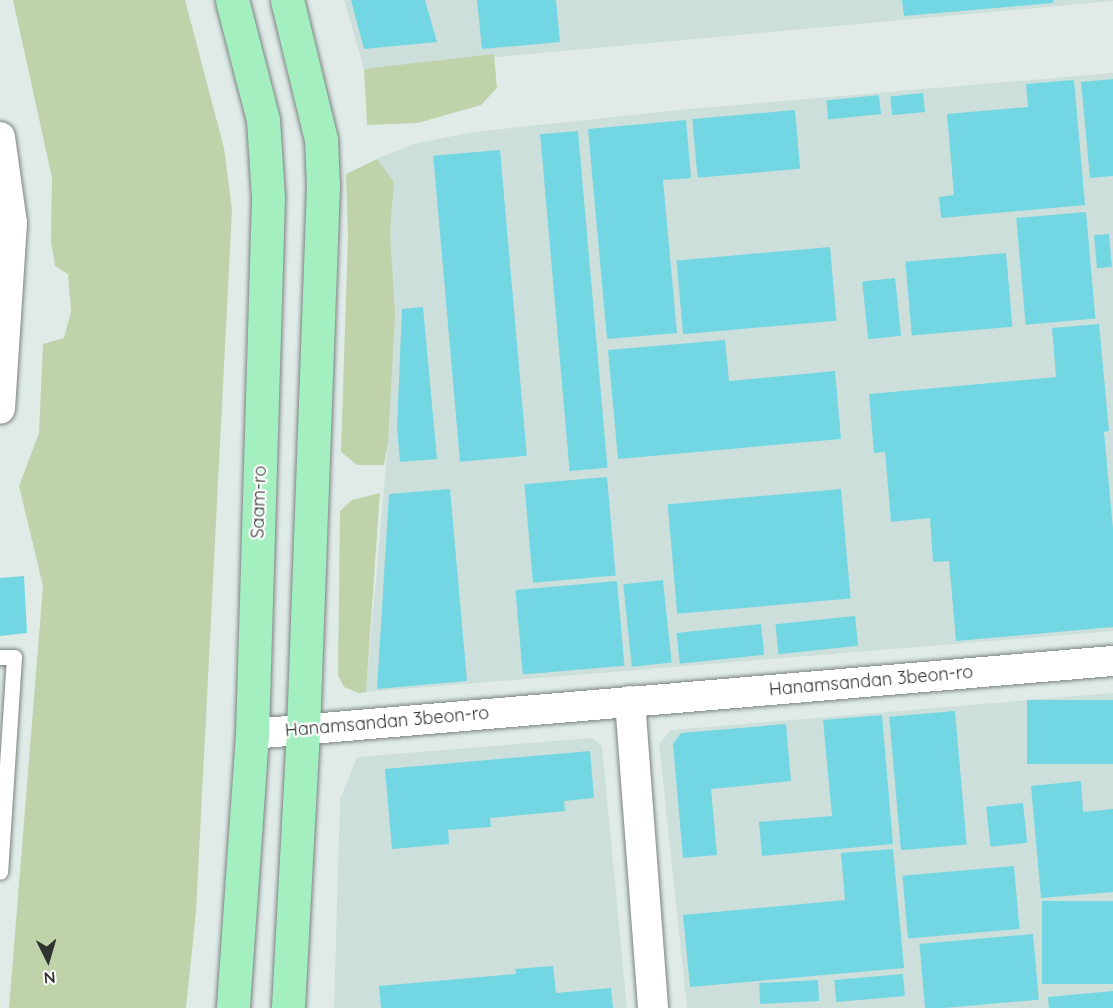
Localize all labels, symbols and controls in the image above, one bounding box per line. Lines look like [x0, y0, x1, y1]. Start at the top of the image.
street label: Saam-ro [247, 465, 271, 539]
street label: Hanamsandan 3beon-ro [768, 661, 974, 701]
street label: Hanamsandan 3beon-ro [284, 702, 490, 742]
north arrow [18, 930, 78, 990]
text: N [43, 967, 56, 988]

